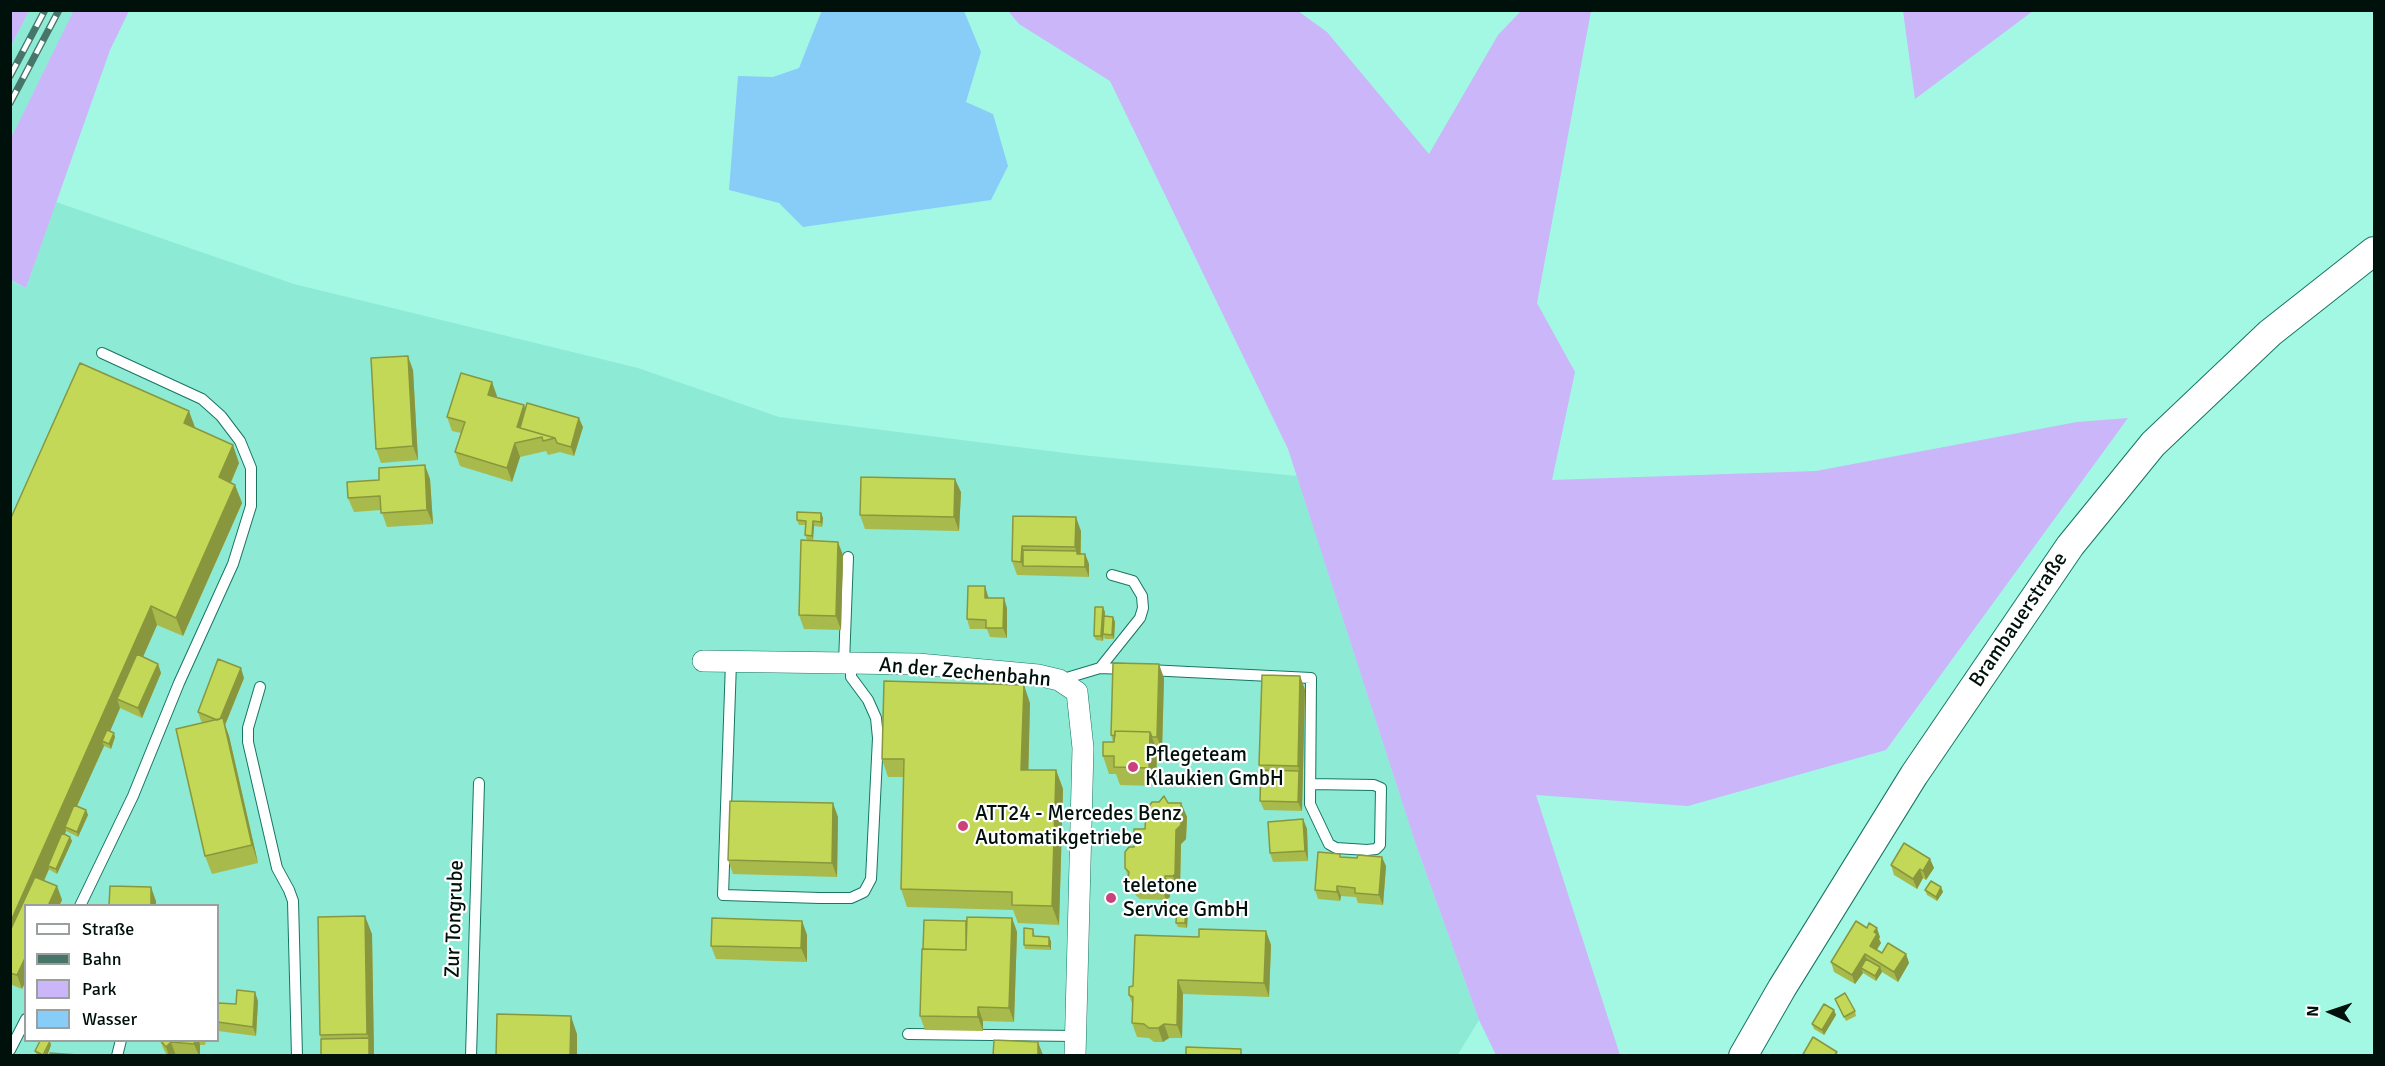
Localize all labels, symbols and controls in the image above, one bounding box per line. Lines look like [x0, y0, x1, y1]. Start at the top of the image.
street label: Brambauerstraße [1965, 548, 2073, 692]
street label: An der Zechenbahn [878, 653, 1052, 693]
place label: Pflegeteam Klaukien GmbH [1145, 742, 1284, 792]
marker: Pflegeteam Klaukien GmbH [1126, 760, 1140, 774]
place label: ATT24 - Mercedes Benz Automatikgetriebe [975, 801, 1182, 851]
marker: ATT24 - Mercedes Benz Automatikgetriebe [956, 819, 970, 833]
street label: Zur Tongrube [440, 860, 470, 978]
place label: teletone Service GmbH [1123, 873, 1249, 923]
marker: teletone Service GmbH [1104, 891, 1118, 905]
legend [24, 904, 219, 1042]
text: Straße [82, 918, 134, 940]
text: Bahn [82, 948, 122, 970]
text: Park [82, 978, 117, 1000]
north arrow [2301, 982, 2361, 1042]
text: N [2303, 1005, 2323, 1017]
text: Wasser [82, 1008, 137, 1030]

